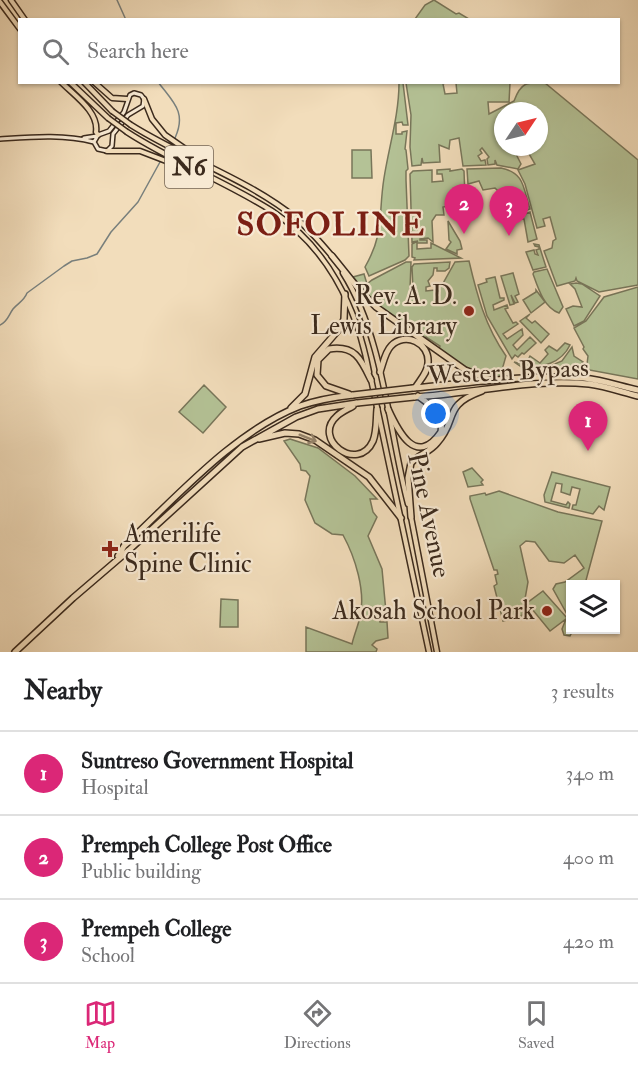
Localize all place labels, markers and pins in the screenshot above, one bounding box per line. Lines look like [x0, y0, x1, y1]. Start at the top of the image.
pin: 2 [444, 184, 484, 234]
pin: 3 [490, 186, 528, 236]
place label: Rev. A. D. Lewis Library [310, 280, 458, 342]
marker: Rev. A. D. Lewis Library [462, 304, 476, 318]
pin: 1 [568, 402, 608, 451]
place label: Amerilife Spine Clinic [123, 518, 251, 581]
marker: Amerilife Spine Clinic [101, 540, 119, 558]
place label: Akosah School Park [331, 595, 536, 627]
marker: Akosah School Park [540, 604, 554, 618]

